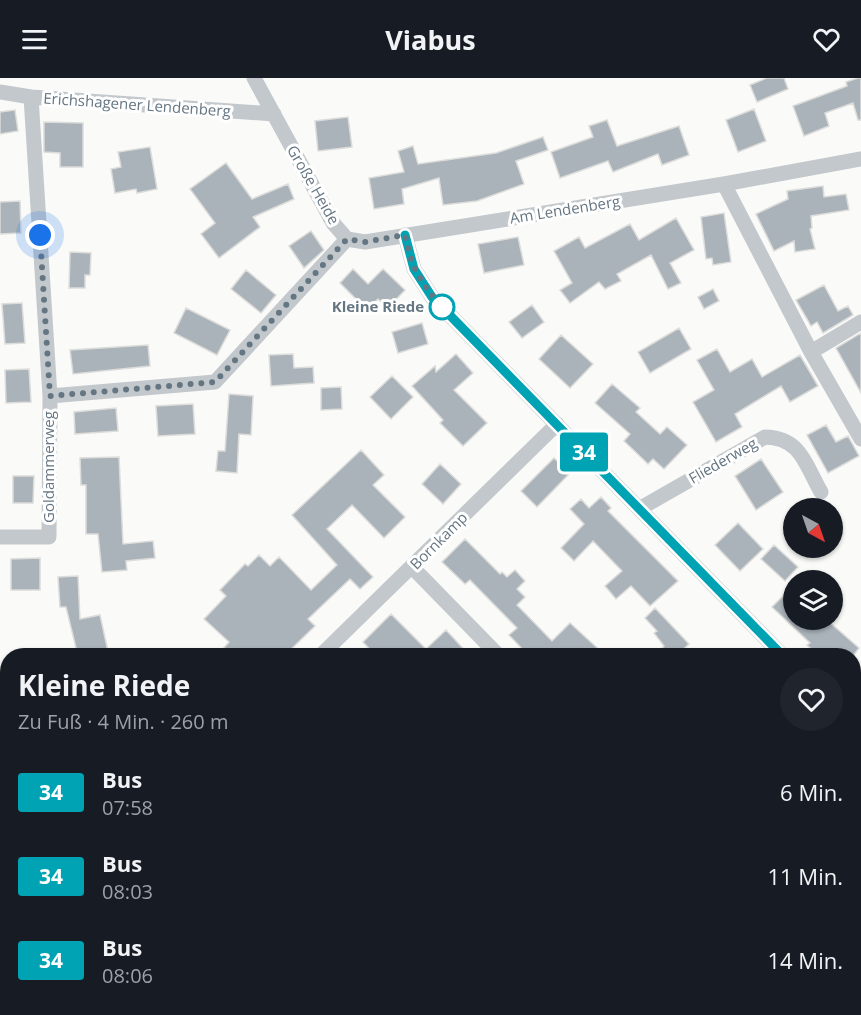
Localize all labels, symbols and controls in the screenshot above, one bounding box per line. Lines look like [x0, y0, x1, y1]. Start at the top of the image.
text: Viabus [385, 21, 476, 58]
icon: menu [18, 23, 51, 56]
icon: heart [810, 23, 843, 56]
street label: Erichshagener Lendenberg [43, 87, 231, 121]
street label: Große Heide [283, 141, 345, 228]
street label: Am Lendenberg [508, 190, 621, 228]
your location [25, 220, 55, 250]
marker: Kleine Riede [429, 294, 455, 320]
place label: Kleine Riede [332, 296, 424, 316]
street label: Goldammerweg [38, 411, 58, 523]
line badge: 34 [557, 432, 611, 472]
street label: Fliederweg [685, 433, 760, 488]
text: 34 [572, 438, 596, 466]
north arrow [783, 498, 843, 558]
map controls [783, 498, 843, 630]
street label: Bornkamp [405, 507, 471, 573]
button: layers [783, 570, 843, 630]
text: Kleine Riede [18, 666, 190, 704]
button: heart [780, 668, 843, 731]
text: Zu Fuß · 4 Min. · 260 m [18, 708, 228, 735]
text: Bus [102, 764, 142, 794]
text: 6 Min. [780, 777, 843, 807]
text: 34 [39, 778, 63, 806]
text: 07:58 [102, 794, 153, 821]
text: Bus [102, 848, 142, 878]
text: 11 Min. [768, 861, 843, 891]
text: 34 [39, 862, 63, 890]
text: 08:03 [102, 878, 153, 905]
text: Bus [102, 932, 142, 962]
text: 14 Min. [768, 945, 843, 975]
text: 34 [39, 946, 63, 974]
text: 08:06 [102, 962, 153, 989]

